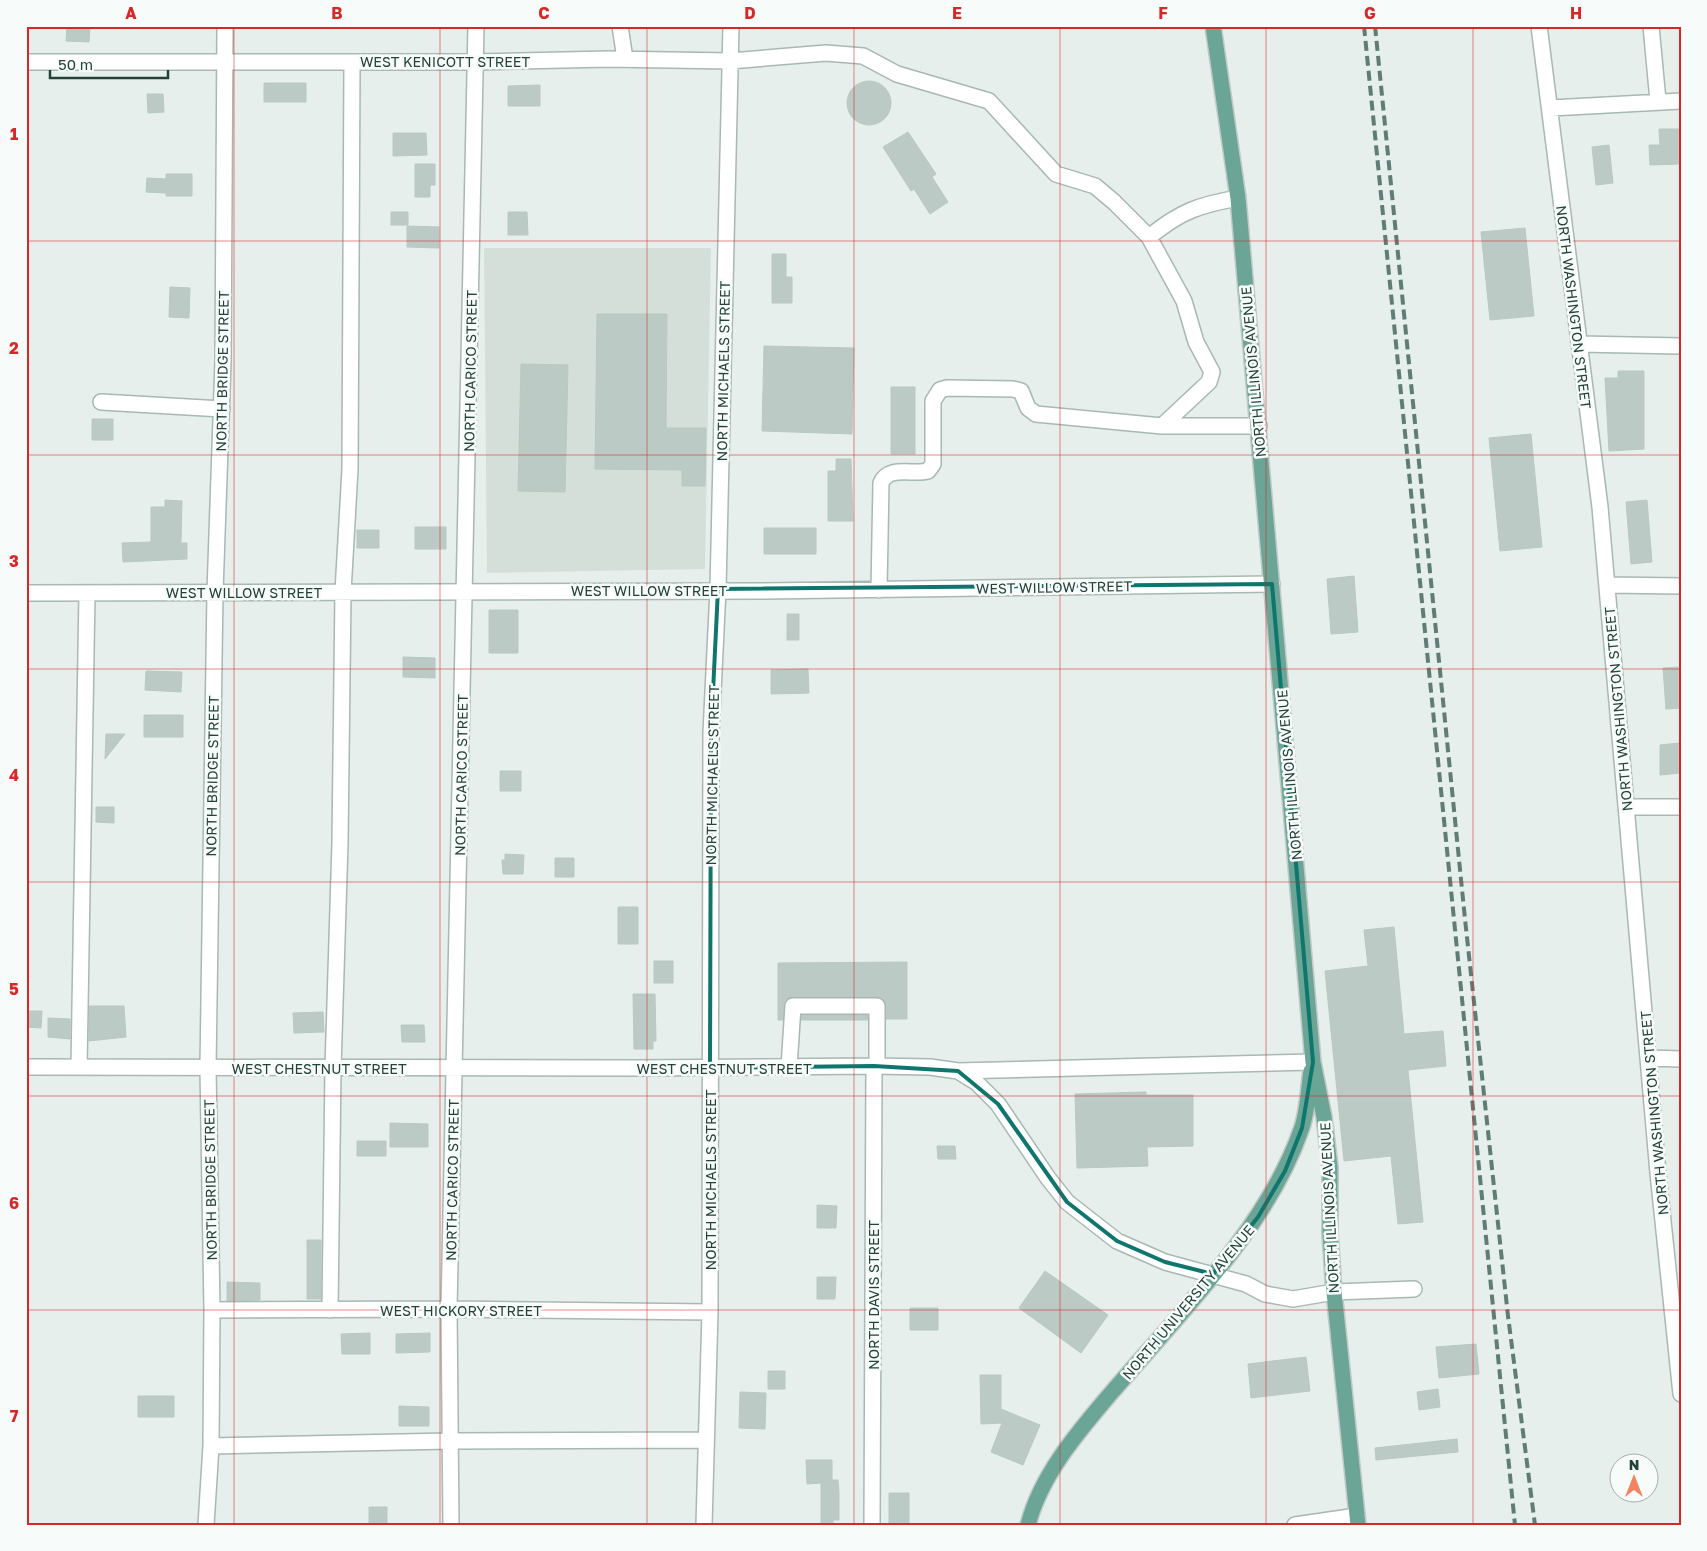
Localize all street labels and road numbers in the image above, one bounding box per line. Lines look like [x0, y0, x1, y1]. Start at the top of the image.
street label: WEST KENICOTT STREET [360, 53, 530, 70]
street label: NORTH WASHINGTON STREET [1553, 204, 1595, 410]
street label: NORTH MICHAELS STREET [713, 280, 733, 462]
street label: NORTH ILLINOIS AVENUE [1237, 286, 1269, 458]
street label: NORTH BRIDGE STREET [212, 290, 232, 452]
street label: NORTH CARICO STREET [460, 290, 480, 452]
street label: WEST WILLOW STREET [976, 577, 1133, 597]
street label: WEST WILLOW STREET [571, 582, 727, 599]
street label: WEST WILLOW STREET [166, 584, 322, 601]
street label: NORTH WASHINGTON STREET [1601, 606, 1635, 812]
street label: NORTH MICHAELS STREET [702, 684, 722, 866]
street label: NORTH ILLINOIS AVENUE [1273, 689, 1305, 861]
street label: NORTH CARICO STREET [451, 694, 471, 856]
street label: NORTH BRIDGE STREET [202, 695, 222, 857]
street label: NORTH WASHINGTON STREET [1637, 1010, 1671, 1216]
street label: WEST CHESTNUT STREET [231, 1060, 407, 1077]
street label: WEST CHESTNUT STREET [636, 1060, 812, 1077]
street label: NORTH MICHAELS STREET [702, 1089, 719, 1270]
street label: NORTH BRIDGE STREET [200, 1099, 220, 1261]
street label: NORTH CARICO STREET [442, 1099, 462, 1261]
street label: NORTH ILLINOIS AVENUE [1316, 1122, 1342, 1294]
street label: NORTH DAVIS STREET [865, 1220, 882, 1370]
street label: NORTH UNIVERSITY AVENUE [1118, 1221, 1258, 1383]
street label: WEST HICKORY STREET [380, 1302, 542, 1319]

